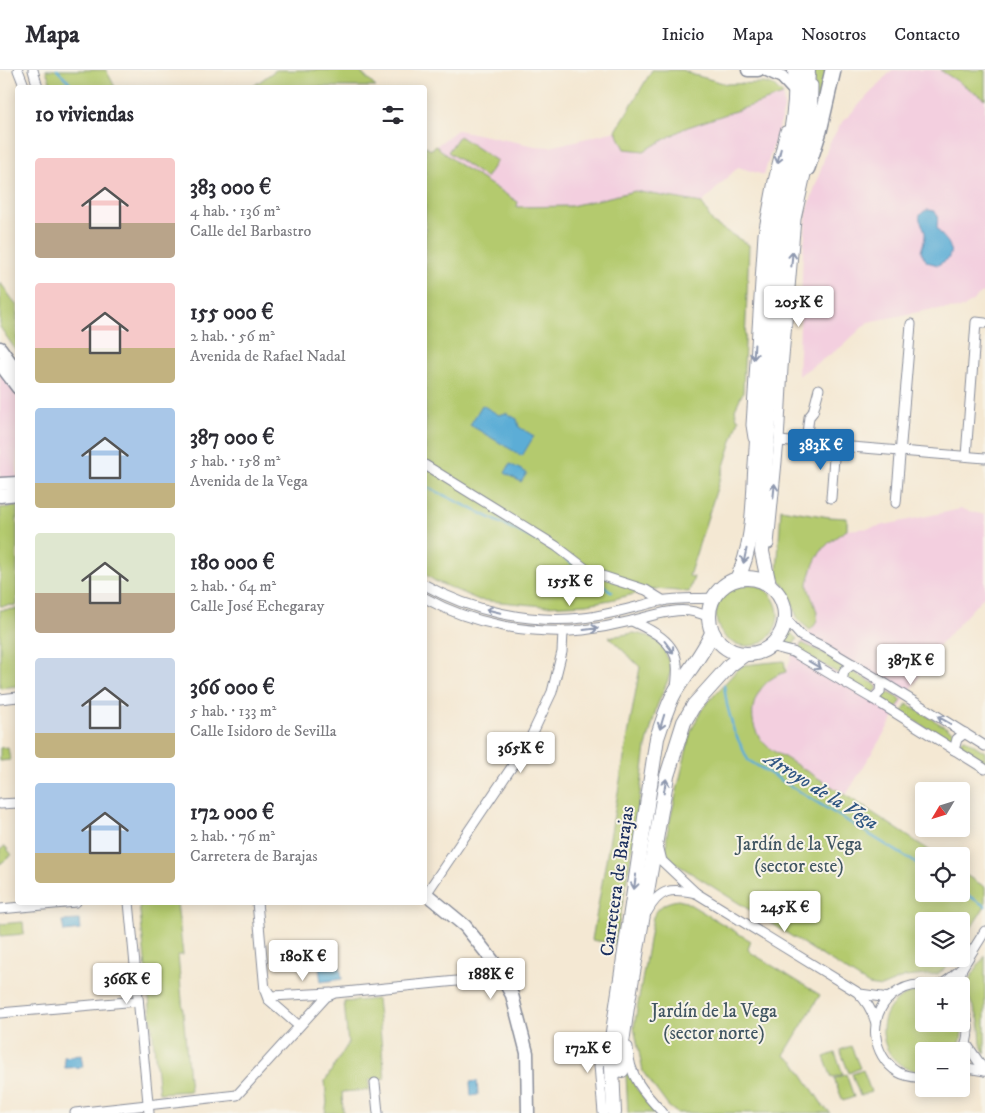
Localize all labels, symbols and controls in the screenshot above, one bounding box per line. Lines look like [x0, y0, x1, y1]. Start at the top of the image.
text: Mapa [25, 20, 79, 50]
text: Inicio [662, 24, 704, 46]
text: Mapa [732, 24, 773, 46]
text: Nosotros [801, 24, 866, 46]
text: Contacto [894, 24, 960, 46]
icon: filters [379, 101, 407, 129]
text: 10 viviendas [35, 102, 134, 128]
one-way arrow [774, 148, 783, 164]
text: 383 000 € [190, 175, 271, 201]
icon: home [75, 178, 135, 238]
text: 4 hab. · 136 m² [190, 201, 280, 221]
text: Calle del Barbastro [190, 221, 311, 241]
one-way arrow [787, 251, 797, 267]
pin: 205K € [758, 286, 840, 328]
text: 205K € [775, 292, 823, 312]
text: 155 000 € [190, 300, 274, 326]
icon: home [75, 303, 135, 363]
text: 2 hab. · 56 m² [190, 326, 275, 346]
one-way arrow [750, 344, 759, 360]
text: Avenida de Rafael Nadal [190, 346, 346, 366]
text: 387 000 € [190, 425, 275, 451]
icon: home [75, 428, 135, 488]
pin: 383K € [780, 428, 862, 471]
text: 383K € [799, 435, 843, 455]
text: 5 hab. · 158 m² [190, 451, 280, 471]
text: Avenida de la Vega [190, 471, 308, 491]
one-way arrow [769, 483, 779, 499]
one-way arrow [740, 547, 749, 563]
text: 180 000 € [190, 550, 275, 576]
icon: home [75, 553, 135, 613]
pin: 155K € [529, 564, 611, 607]
text: 155K € [547, 571, 593, 591]
text: 2 hab. · 64 m² [190, 576, 276, 596]
text: Calle José Echegaray [190, 596, 324, 616]
one-way arrow [485, 606, 501, 615]
one-way arrow [582, 624, 598, 634]
one-way arrow [664, 640, 675, 653]
pin: 387K € [870, 644, 952, 686]
text: 387K € [888, 650, 934, 670]
one-way arrow [808, 660, 822, 670]
text: 366 000 € [190, 675, 275, 701]
icon: home [75, 678, 135, 738]
text: 5 hab. · 133 m² [190, 701, 277, 721]
one-way arrow [657, 713, 667, 729]
one-way arrow [937, 715, 951, 725]
text: Calle Isidoro de Sevilla [190, 721, 337, 741]
pin: 365K € [480, 732, 562, 774]
text: 365K € [498, 738, 544, 758]
water label: Arroyo de la Vega [758, 745, 883, 836]
one-way arrow [660, 779, 670, 795]
north arrow [915, 782, 970, 838]
map controls [915, 782, 970, 1097]
text: 172 000 € [190, 800, 274, 826]
icon: home [75, 803, 135, 863]
street label: Carretera de Barajas [596, 805, 639, 958]
text: 2 hab. · 76 m² [190, 826, 275, 846]
park label: Jardín de la Vega (sector este) [734, 833, 862, 878]
text: Carretera de Barajas [190, 846, 318, 866]
button: locate [915, 847, 970, 902]
one-way arrow [630, 873, 640, 889]
pin: 245K € [744, 890, 826, 933]
text: 245K € [761, 897, 809, 917]
button: layers [915, 912, 970, 967]
pin: 180K € [262, 940, 344, 982]
text: 180K € [280, 946, 326, 966]
pin: 188K € [450, 958, 532, 1000]
pin: 366K € [86, 962, 168, 1005]
text: 188K € [468, 964, 514, 984]
text: 366K € [104, 969, 150, 989]
button: + [915, 977, 970, 1032]
park label: Jardín de la Vega (sector norte) [649, 1000, 777, 1045]
pin: 172K € [547, 1032, 629, 1074]
text: 172K € [565, 1038, 611, 1058]
button: − [915, 1042, 970, 1097]

